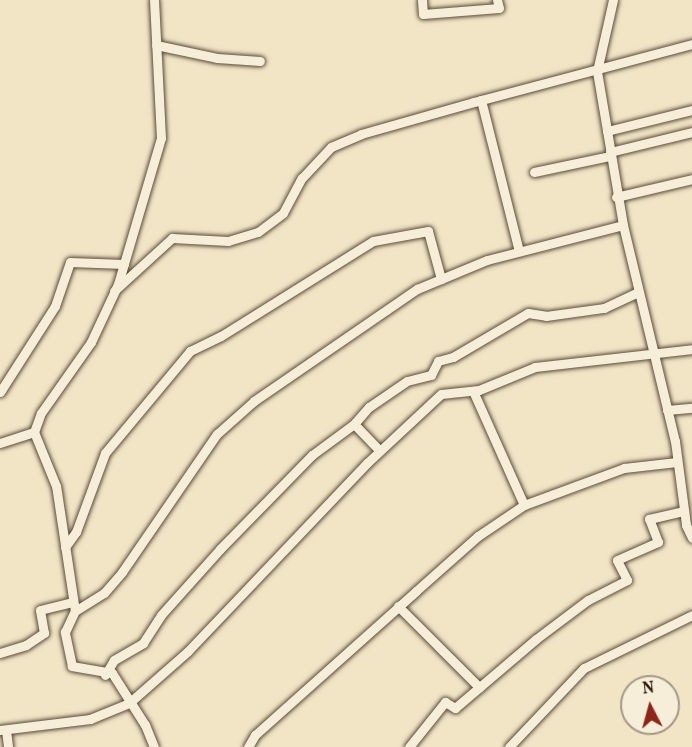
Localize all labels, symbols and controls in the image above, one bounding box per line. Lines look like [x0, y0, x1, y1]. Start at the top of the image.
north arrow [620, 675, 680, 735]
text: N [641, 678, 655, 701]

